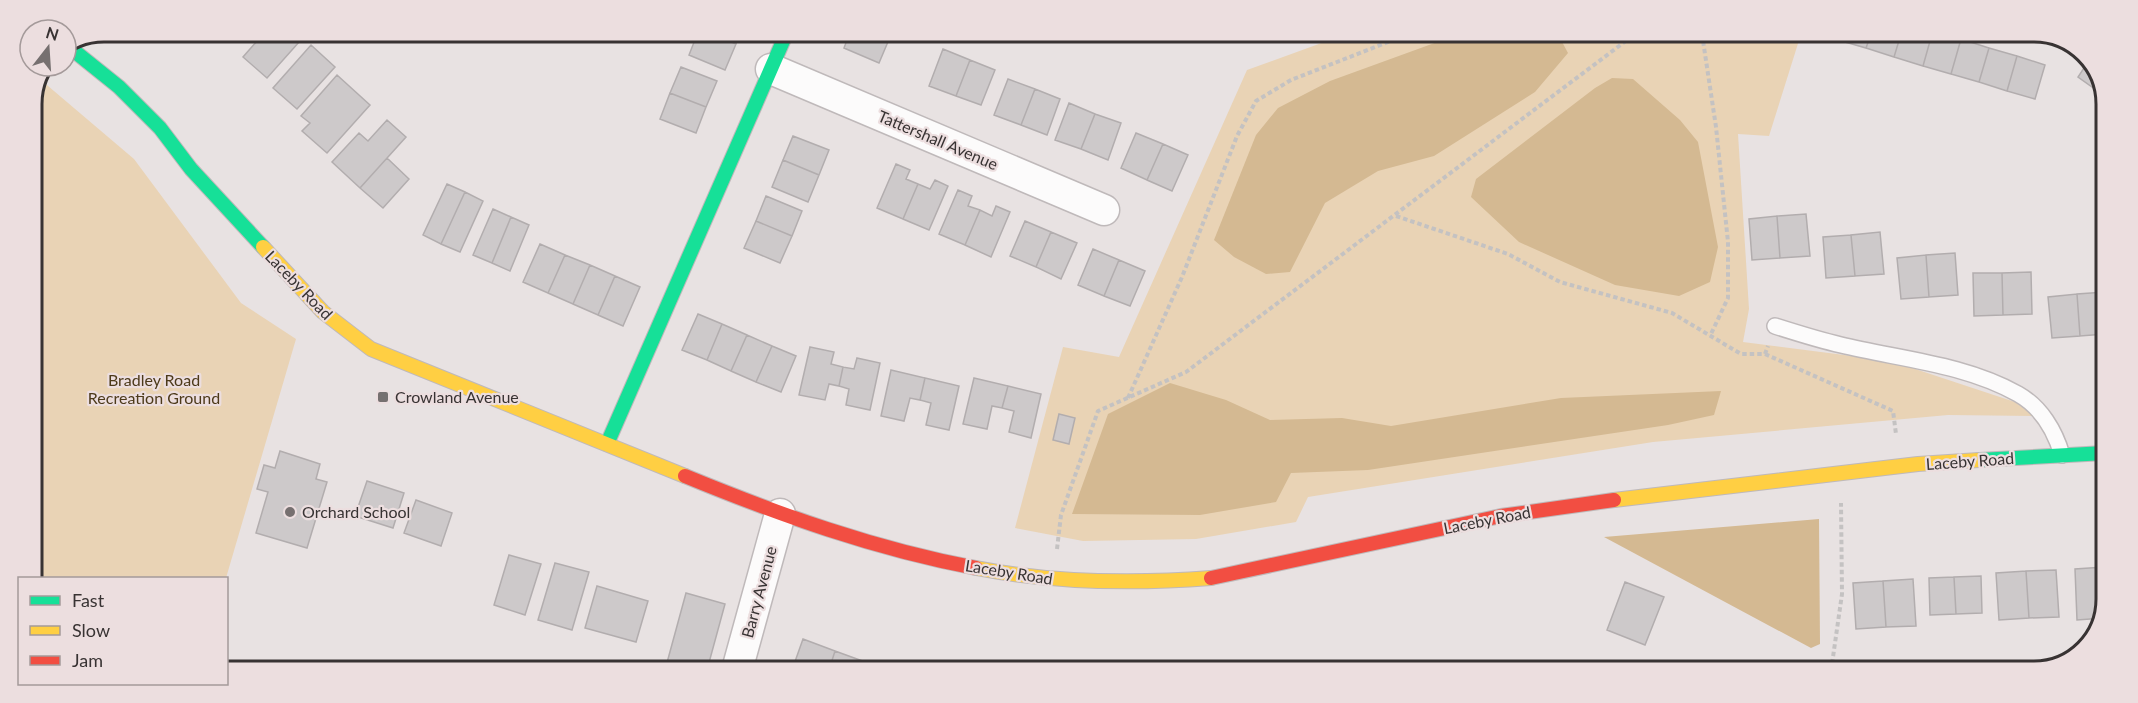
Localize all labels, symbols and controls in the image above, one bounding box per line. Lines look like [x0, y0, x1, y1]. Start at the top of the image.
north arrow [18, 18, 78, 78]
text: N [44, 22, 61, 44]
street label: Tattershall Avenue [875, 106, 1001, 173]
street label: Laceby Road [262, 246, 337, 323]
park label: Bradley Road Recreation Ground [88, 370, 220, 407]
place label: Crowland Avenue [395, 387, 519, 406]
marker: Crowland Avenue [376, 390, 390, 404]
street label: Laceby Road [1925, 448, 2015, 473]
place label: Orchard School [302, 502, 410, 521]
street label: Laceby Road [1442, 502, 1532, 537]
marker: Orchard School [283, 505, 297, 519]
street label: Barry Avenue [737, 544, 780, 640]
street label: Laceby Road [964, 555, 1054, 588]
legend [18, 577, 228, 685]
text: Fast [72, 589, 105, 611]
text: Slow [72, 619, 110, 641]
text: Jam [72, 649, 103, 671]

